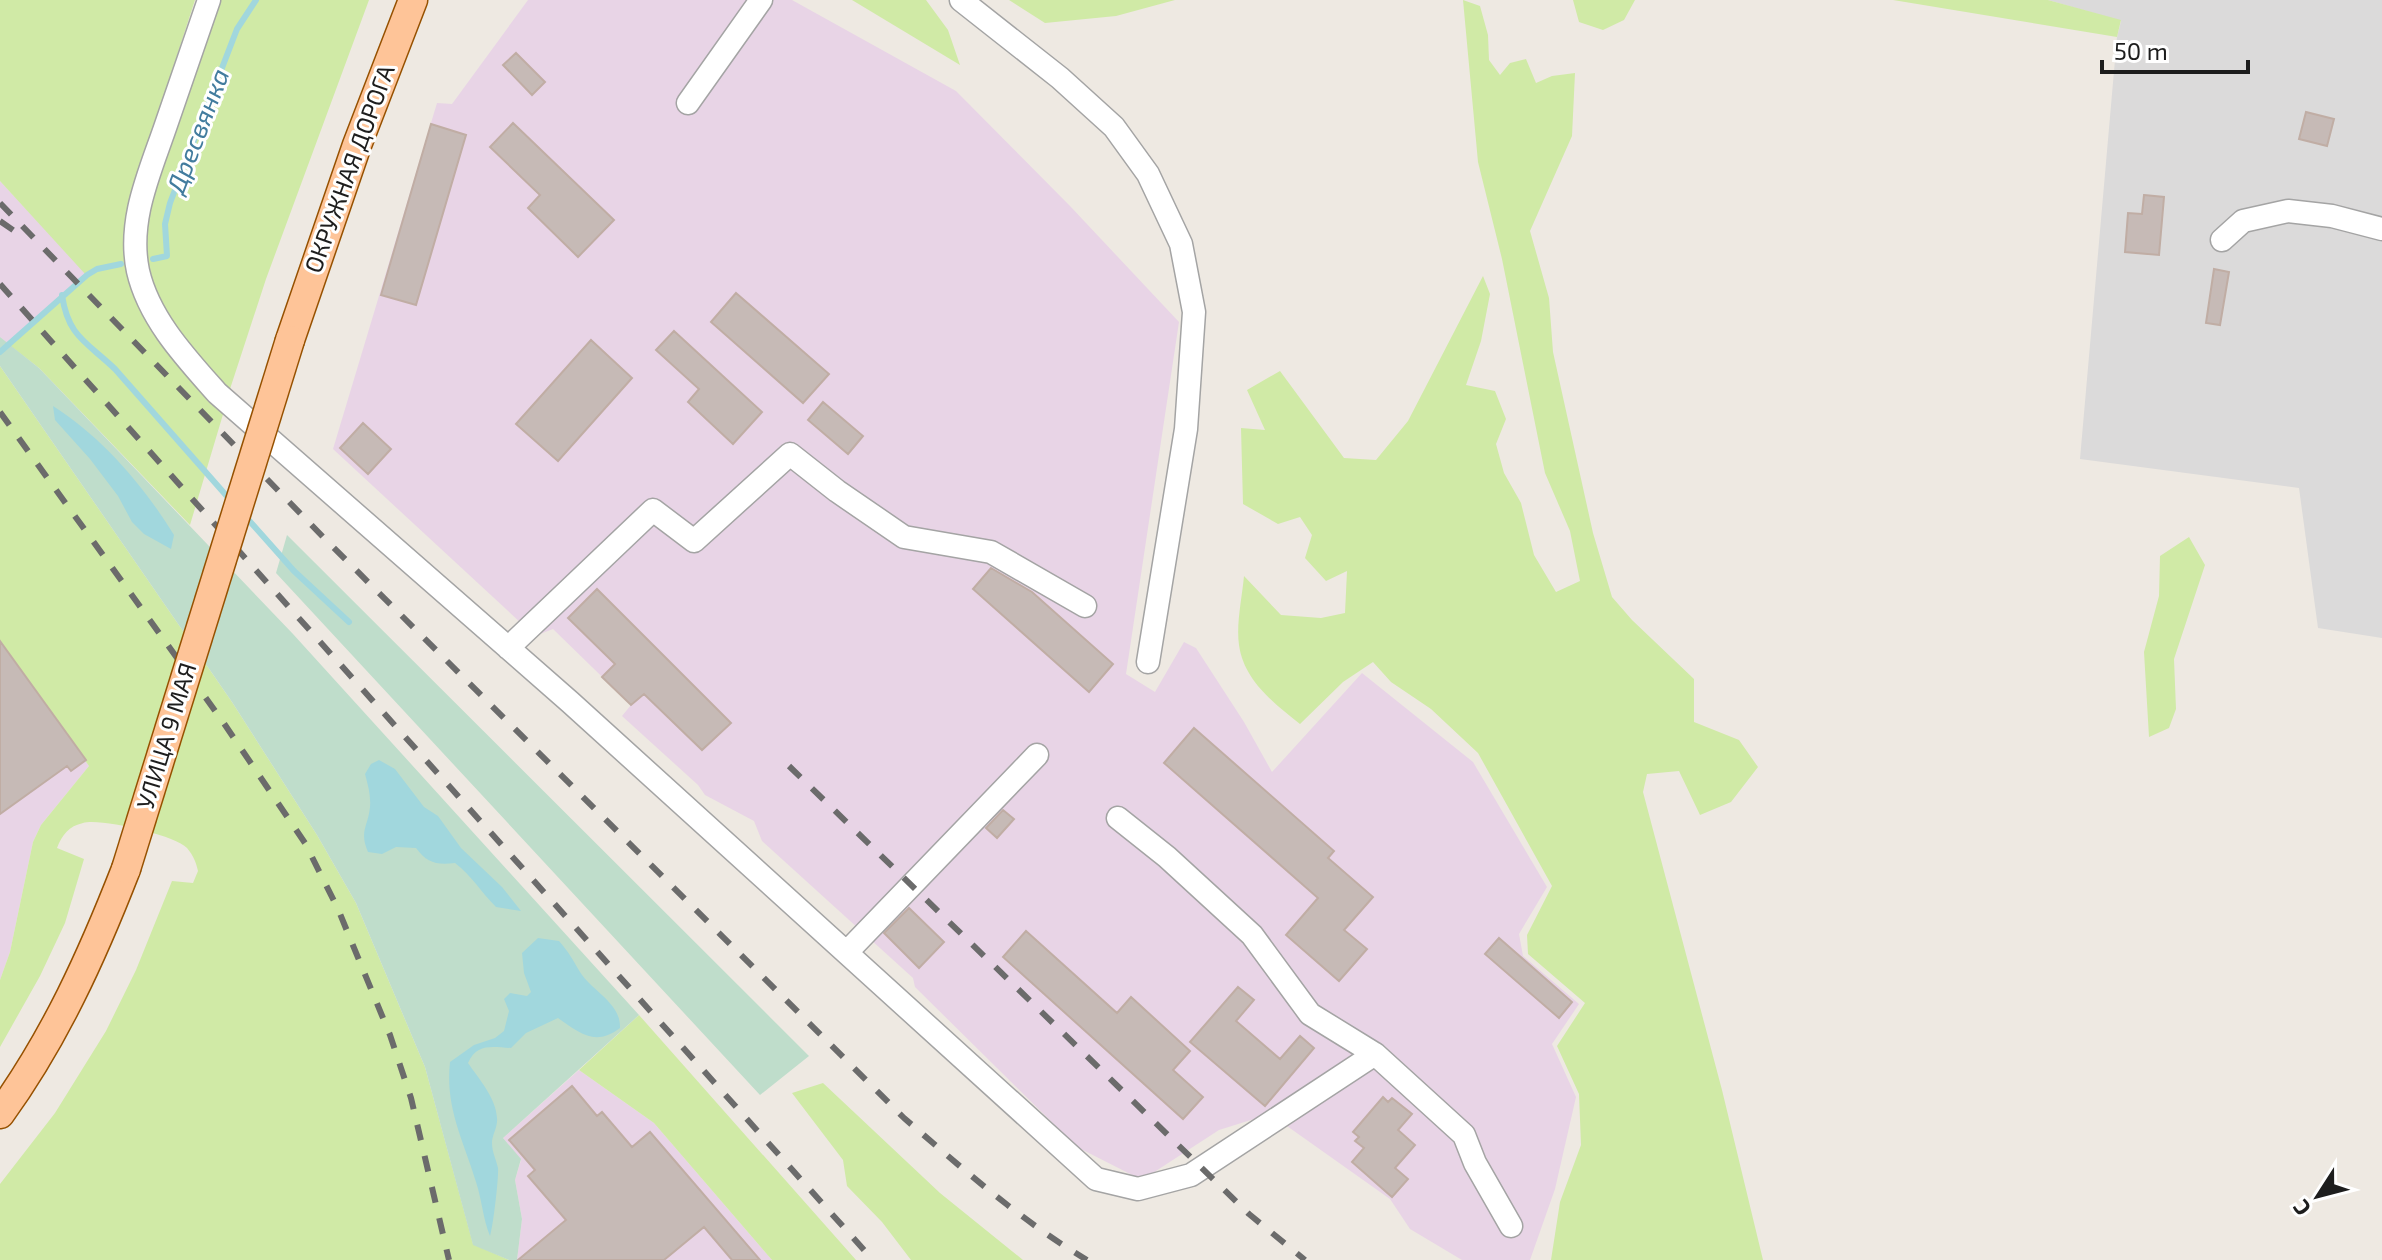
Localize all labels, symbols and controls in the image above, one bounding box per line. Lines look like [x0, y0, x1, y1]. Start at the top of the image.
scale bar [2102, 24, 2248, 74]
text: 50 m [2114, 36, 2168, 65]
street label: ОКРУЖНАЯ ДОРОГА [297, 61, 400, 276]
water label: Дресвянка [158, 64, 235, 199]
street label: УЛИЦА 9 МАЯ [130, 659, 202, 812]
north arrow [2278, 1156, 2358, 1236]
text: С [2287, 1195, 2315, 1221]

